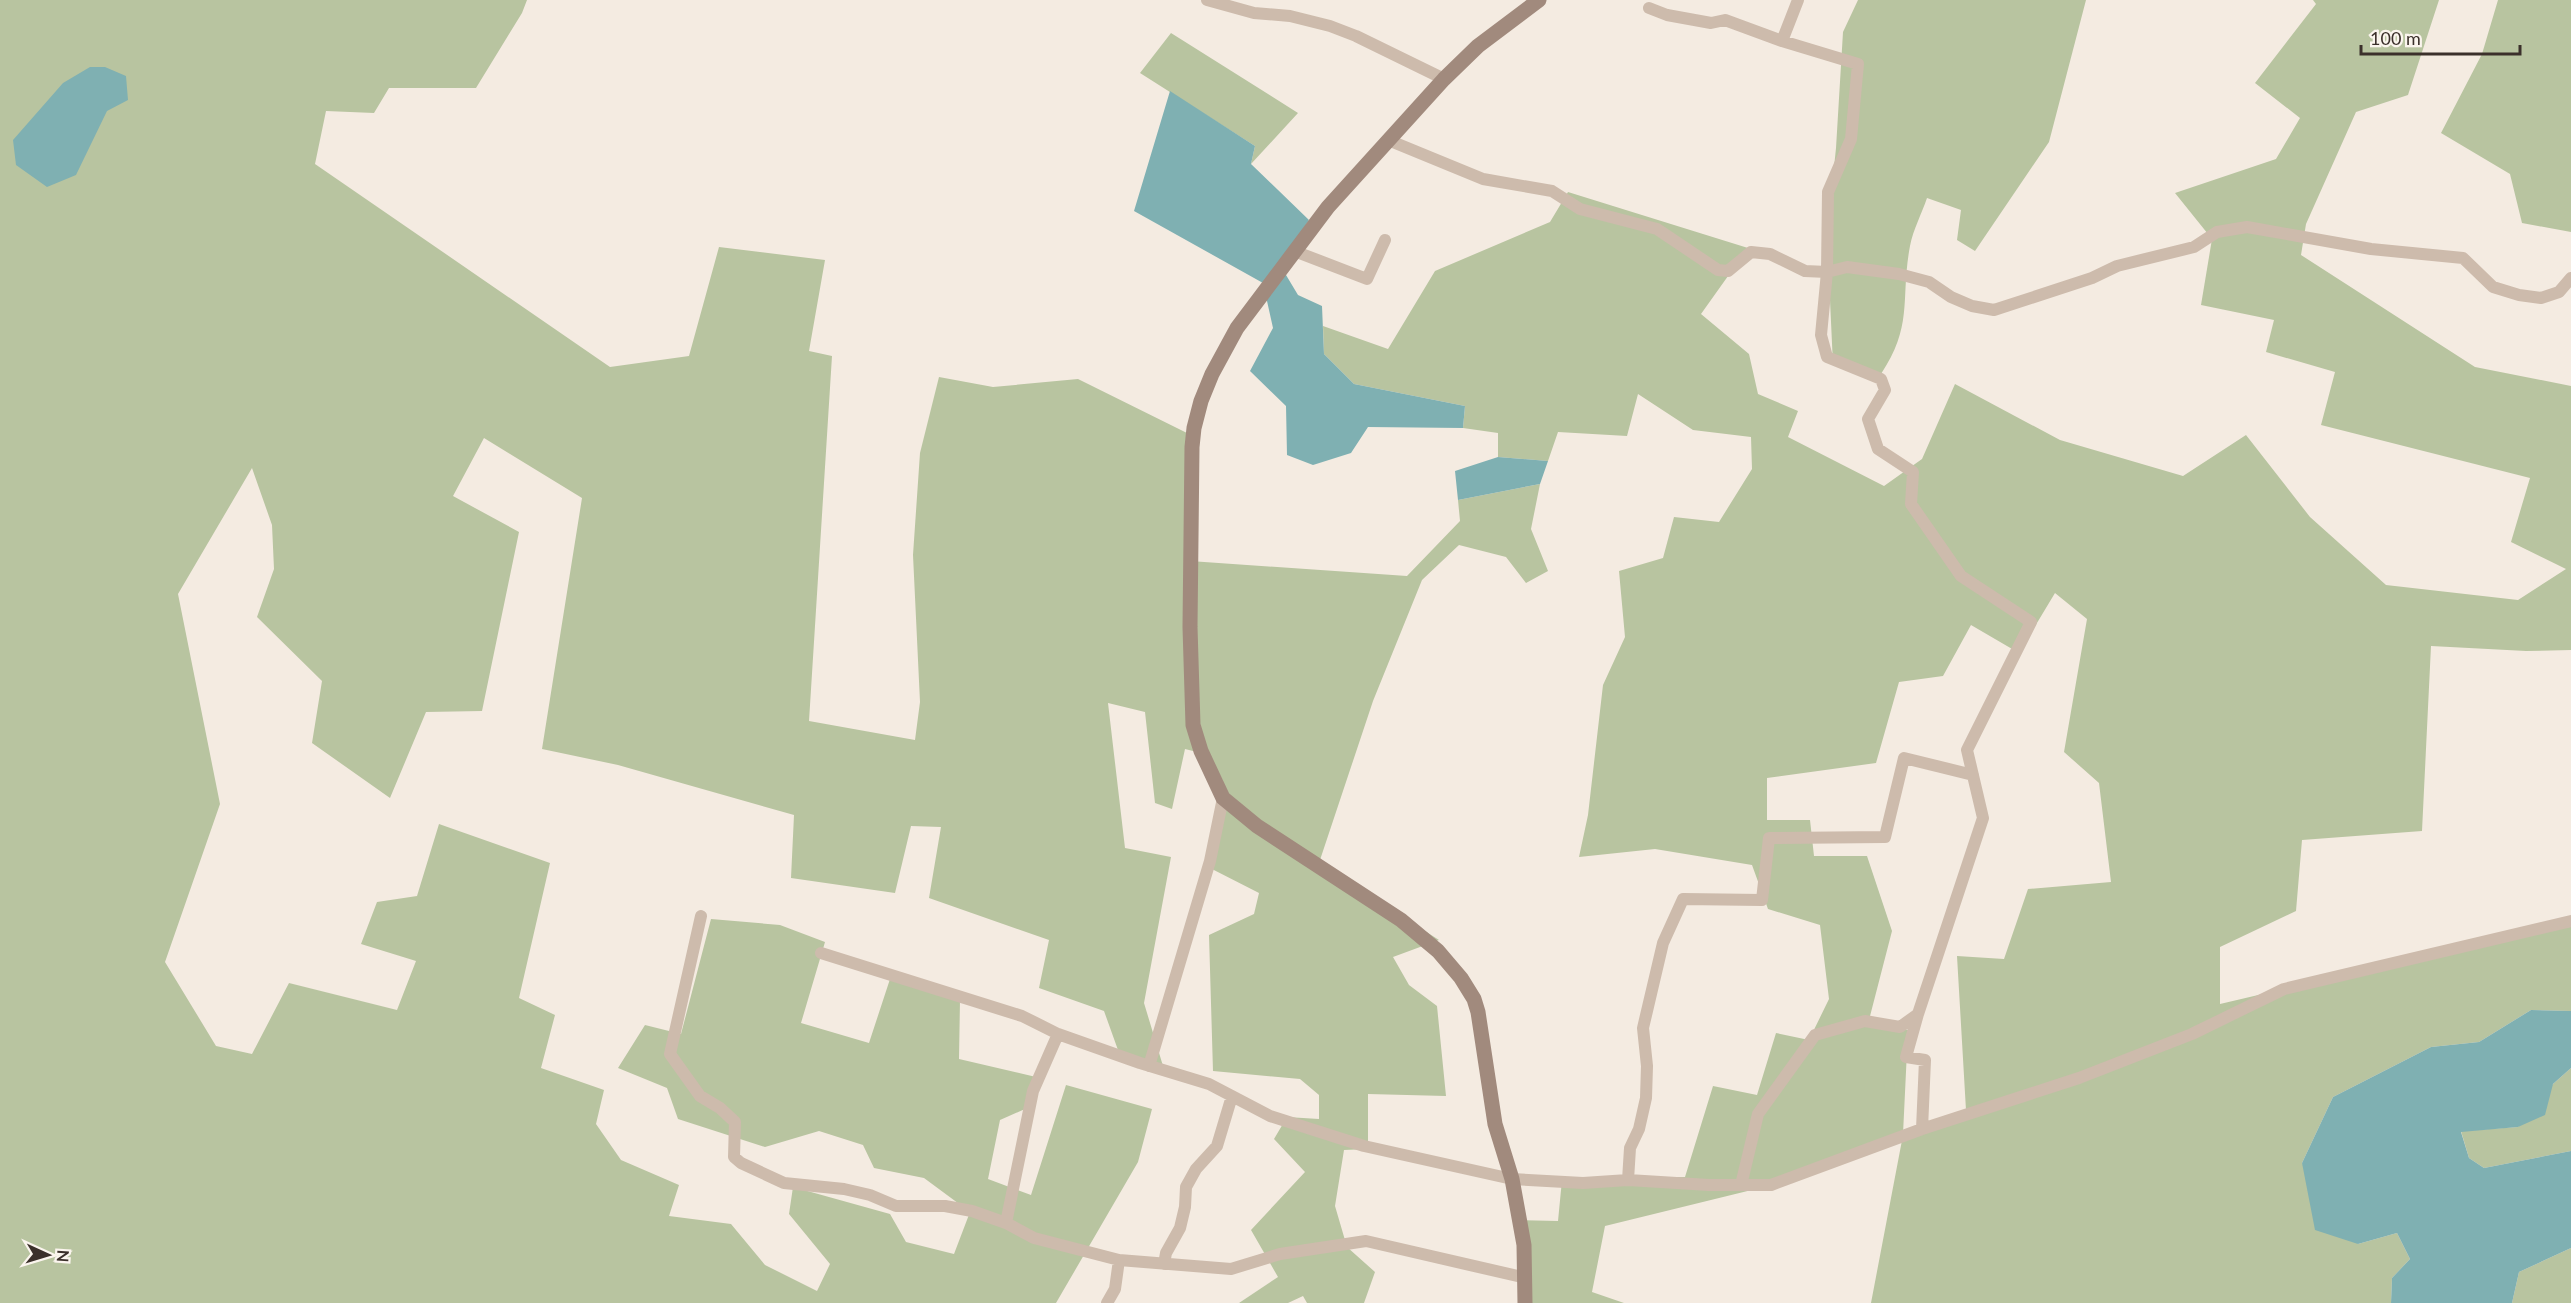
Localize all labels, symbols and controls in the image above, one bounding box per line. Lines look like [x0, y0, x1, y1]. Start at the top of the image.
scale bar [2361, 18, 2520, 56]
text: 100 m [2370, 27, 2421, 49]
north arrow [18, 1225, 78, 1285]
text: N [54, 1249, 73, 1263]

